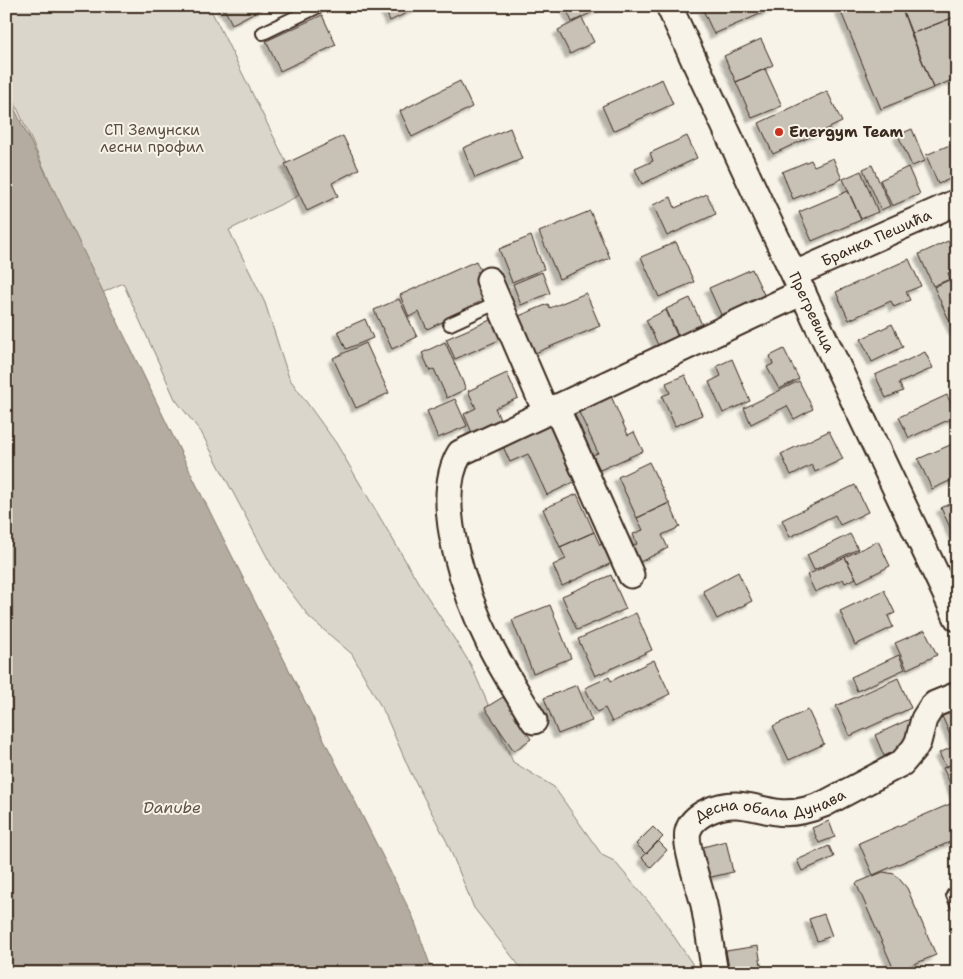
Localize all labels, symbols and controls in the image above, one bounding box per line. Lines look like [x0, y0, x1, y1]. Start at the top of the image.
park label: СП Земунски лесни профил [100, 120, 204, 157]
place label: Energym Team [789, 122, 904, 142]
marker: Energym Team [773, 126, 785, 138]
street label: Бранка Пешића [818, 204, 935, 271]
street label: Прегревица [784, 269, 840, 356]
street label: Десна обала Дунава [690, 784, 850, 827]
water label: Danube [143, 797, 201, 818]

